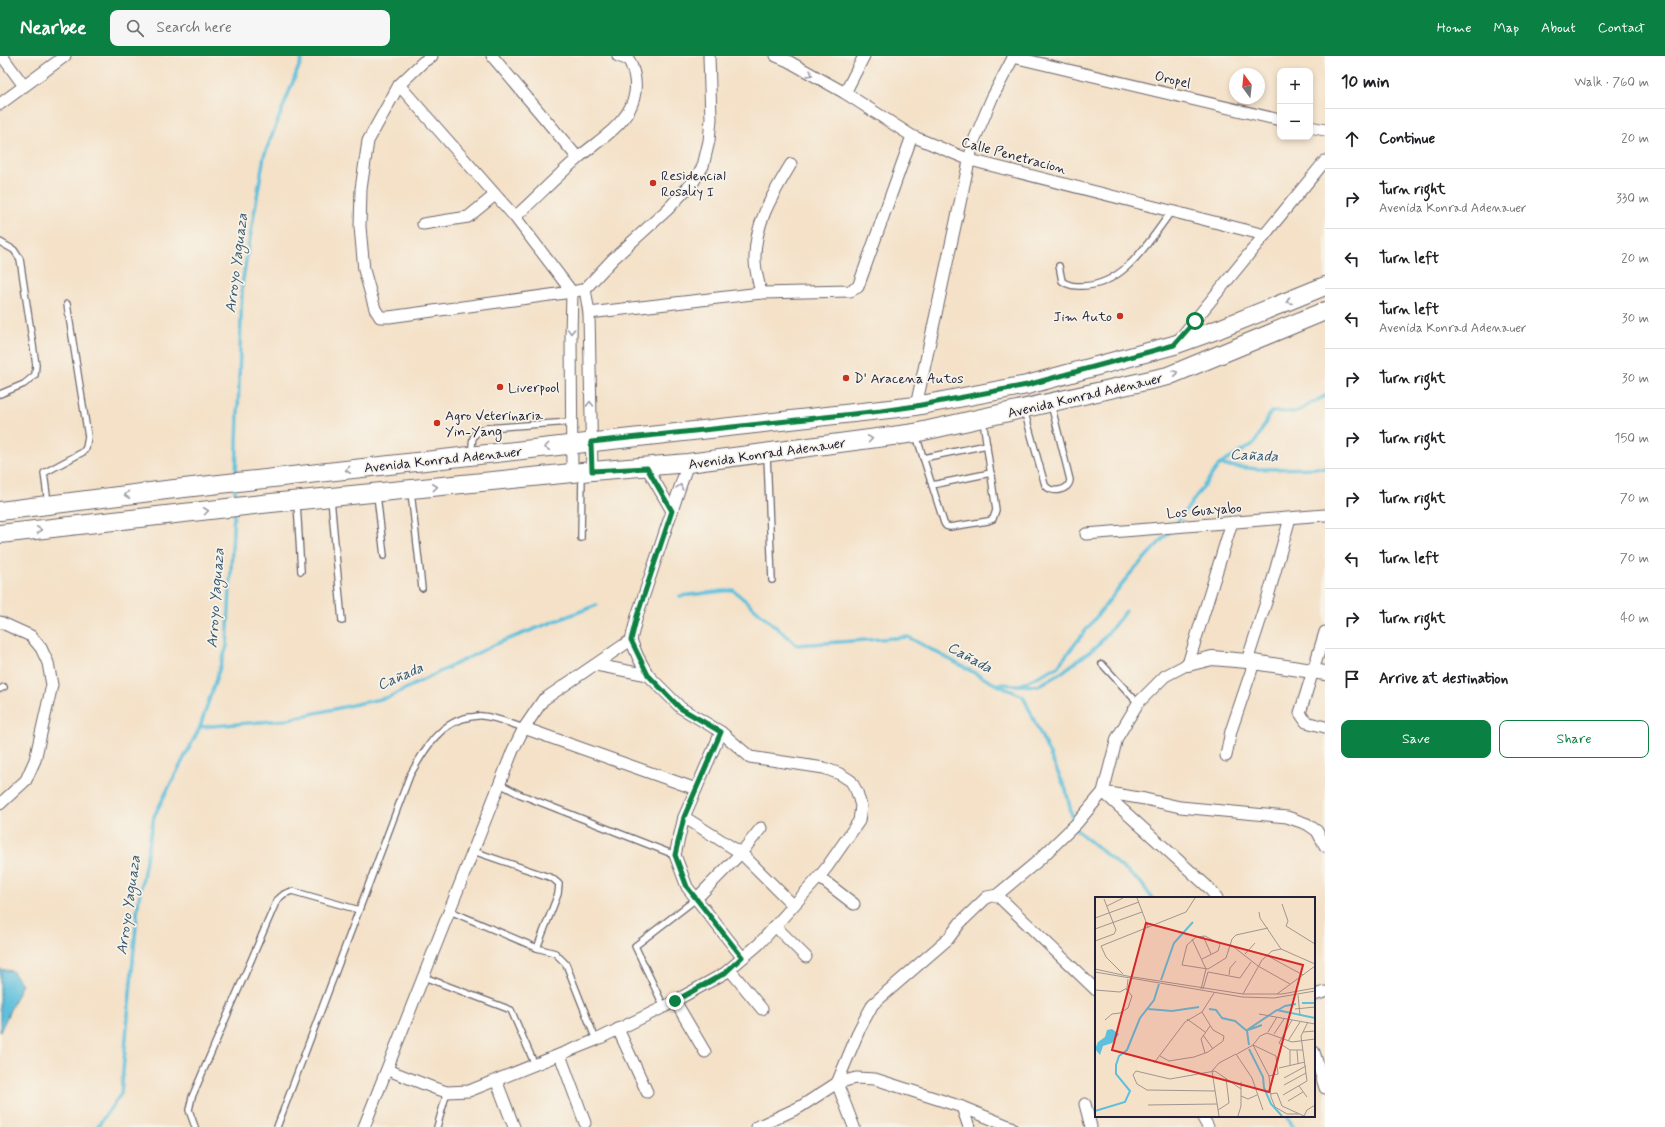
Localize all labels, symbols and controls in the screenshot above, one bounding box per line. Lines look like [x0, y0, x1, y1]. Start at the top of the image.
search box [110, 10, 390, 46]
text: Nearbee [20, 16, 86, 41]
icon: search [124, 17, 146, 39]
text: Search here [156, 18, 232, 38]
text: Home [1437, 19, 1471, 37]
text: Map [1493, 19, 1519, 37]
text: About [1541, 19, 1576, 37]
text: Contact [1598, 19, 1645, 37]
street label: Oropel [1153, 67, 1193, 93]
north arrow [1229, 68, 1265, 104]
map controls [1277, 68, 1313, 140]
button: + [1277, 68, 1313, 104]
one-way arrow [806, 70, 813, 77]
text: 10 min [1341, 71, 1390, 93]
text: Walk · 760 m [1574, 74, 1649, 91]
button: − [1277, 104, 1313, 140]
icon: ahead [1341, 128, 1363, 150]
text: Continue [1379, 129, 1435, 149]
text: 20 m [1621, 130, 1649, 147]
street label: Calle Penetracion [959, 133, 1068, 179]
place label: Residencial Rosaliy I [661, 167, 726, 201]
marker: Residencial Rosaliy I [648, 178, 658, 188]
text: Turn right [1379, 180, 1446, 200]
icon: right [1341, 188, 1363, 210]
text: 330 m [1616, 190, 1649, 207]
text: Avenida Konrad Adenauer [1379, 200, 1527, 217]
water label: Arroyo Yaguaza [221, 212, 254, 314]
icon: left [1341, 248, 1363, 270]
text: Turn left [1379, 249, 1439, 269]
text: 20 m [1621, 250, 1649, 267]
one-way arrow [1285, 296, 1292, 304]
text: Turn left [1379, 300, 1439, 320]
place label: Jim Auto [1053, 308, 1112, 326]
icon: left [1341, 308, 1363, 330]
text: 30 m [1622, 310, 1649, 327]
marker: Jim Auto [1115, 311, 1125, 321]
route start [1186, 312, 1204, 330]
text: Avenida Konrad Adenauer [1379, 320, 1527, 337]
one-way arrow [567, 328, 575, 334]
icon: right [1341, 368, 1363, 390]
street label: Avenida Konrad Adenauer [1006, 369, 1165, 423]
text: Turn right [1379, 369, 1446, 389]
place label: D' Aracena Autos [854, 370, 964, 388]
one-way arrow [1171, 370, 1178, 378]
text: 30 m [1622, 370, 1649, 387]
marker: D' Aracena Autos [841, 373, 851, 383]
place label: Liverpool [508, 379, 560, 397]
marker: Liverpool [495, 382, 505, 392]
one-way arrow [586, 401, 595, 407]
place label: Agro Veterinaria Yin-Yang [445, 407, 544, 442]
marker: Agro Veterinaria Yin-Yang [432, 418, 442, 428]
icon: right [1341, 428, 1363, 450]
text: Turn right [1379, 429, 1446, 449]
text: 150 m [1615, 430, 1649, 447]
street label: Avenida Konrad Adenauer [687, 434, 847, 474]
one-way arrow [867, 435, 873, 444]
street label: Avenida Konrad Adenauer [363, 443, 523, 477]
one-way arrow [544, 443, 550, 452]
water label: Cañada [1229, 445, 1279, 467]
one-way arrow [345, 465, 351, 474]
one-way arrow [432, 483, 438, 492]
one-way arrow [675, 484, 684, 491]
icon: right [1341, 488, 1363, 510]
text: Turn right [1379, 489, 1446, 509]
one-way arrow [124, 490, 130, 499]
text: 70 m [1620, 490, 1649, 507]
street label: Los Guayabo [1166, 499, 1243, 523]
one-way arrow [203, 506, 210, 515]
one-way arrow [36, 525, 42, 534]
water label: Arroyo Yaguaza [203, 547, 231, 649]
icon: left [1341, 548, 1363, 570]
text: Turn left [1379, 549, 1439, 569]
text: 70 m [1620, 550, 1649, 567]
icon: right [1341, 608, 1363, 630]
text: Turn right [1379, 609, 1446, 629]
text: 40 m [1620, 610, 1649, 627]
water label: Cañada [944, 637, 996, 679]
water label: Cañada [374, 658, 427, 696]
icon: arrive [1341, 668, 1363, 690]
text: Arrive at destination [1379, 669, 1508, 689]
button: Save [1341, 720, 1491, 758]
button: Share [1499, 720, 1649, 758]
water label: Arroyo Yaguaza [112, 854, 147, 956]
inset map [1095, 897, 1315, 1117]
route end [666, 992, 684, 1010]

